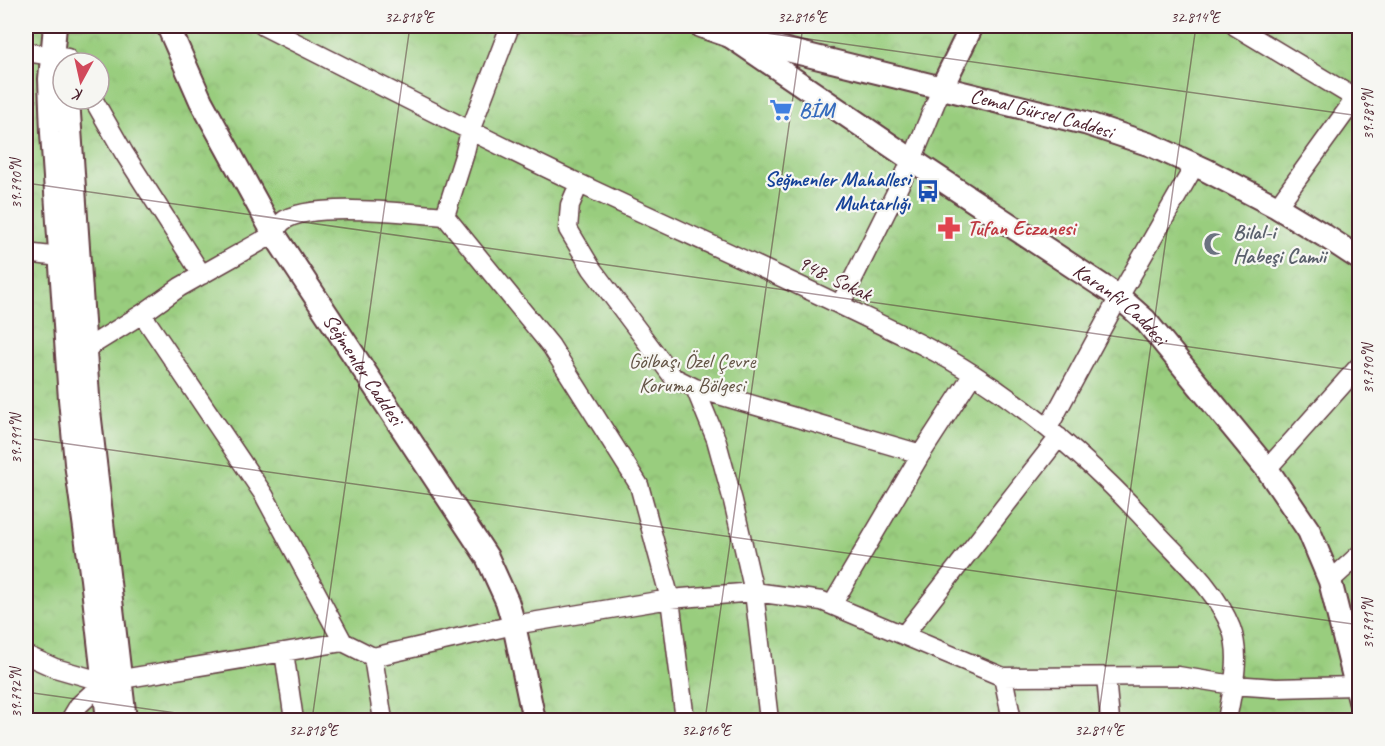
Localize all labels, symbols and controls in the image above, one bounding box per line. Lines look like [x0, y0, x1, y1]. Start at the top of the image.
text: 32.818°E [385, 8, 436, 27]
text: 32.816°E [778, 8, 829, 27]
text: 32.814°E [1171, 8, 1222, 27]
north arrow [51, 51, 111, 111]
street label: Cemal Gürsel Caddesi [968, 82, 1120, 146]
text: K [70, 84, 84, 105]
text: 39.789°N [1359, 87, 1378, 140]
supermarket icon: BİM [768, 97, 794, 123]
place label: BİM [799, 97, 836, 123]
text: 39.790°N [7, 156, 26, 209]
place label: Seğmenler Mahallesi Muhtarlığı [764, 166, 913, 216]
bus stop icon: Seğmenler Mahallesi Muhtarlığı [915, 178, 941, 204]
pharmacy icon: Tufan Eczanesi [936, 215, 962, 241]
place label: Tufan Eczanesi [967, 215, 1078, 241]
place label: Bilal-i Habeşi Camii [1233, 219, 1329, 269]
mosque icon: Bilal-i Habeşi Camii [1202, 231, 1228, 257]
street label: 948. Sokak [794, 249, 877, 308]
street label: Karanfil Caddesi [1068, 257, 1175, 353]
street label: Seğmenler Caddesi [317, 309, 411, 433]
text: 39.790°N [1359, 341, 1378, 394]
park label: Gölbaşı Özel Çevre Koruma Bölgesi [629, 348, 756, 398]
text: 39.791°N [7, 411, 26, 464]
text: 39.791°N [1359, 596, 1378, 649]
text: 39.792°N [7, 665, 26, 718]
text: 32.818°E [289, 721, 340, 740]
text: 32.816°E [682, 721, 733, 740]
text: 32.814°E [1075, 721, 1126, 740]

